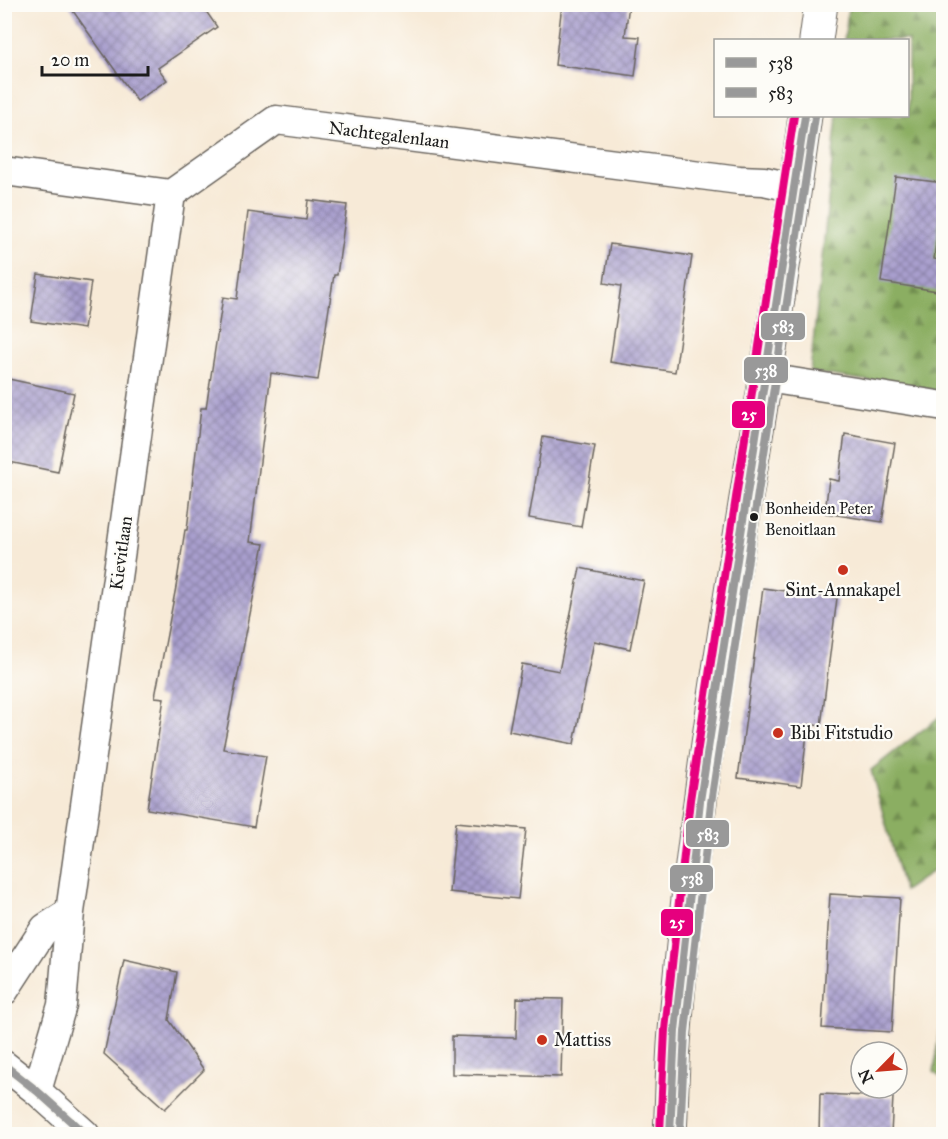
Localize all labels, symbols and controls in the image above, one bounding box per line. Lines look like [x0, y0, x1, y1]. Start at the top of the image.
scale bar [42, 39, 148, 77]
legend [714, 39, 909, 117]
text: 20 m [51, 49, 89, 71]
text: 538 [768, 52, 793, 74]
text: 583 [768, 82, 793, 104]
street label: Nachtegalenlaan [327, 117, 451, 154]
line badge: 583 [760, 312, 806, 341]
text: 583 [772, 317, 794, 337]
line badge: 538 [743, 356, 789, 384]
text: 538 [755, 361, 777, 381]
line badge: 25 [731, 400, 766, 429]
text: 25 [741, 405, 757, 424]
place label: Bonheiden Peter Benoitlaan [765, 499, 873, 539]
marker: Bonheiden Peter Benoitlaan [748, 511, 760, 523]
street label: Kievitlaan [105, 514, 137, 592]
marker: Sint-Annakapel [836, 563, 850, 577]
place label: Sint-Annakapel [785, 579, 901, 601]
place label: Bibi Fitstudio [790, 722, 893, 744]
marker: Bibi Fitstudio [771, 726, 785, 740]
line badge: 583 [685, 819, 730, 848]
text: 583 [697, 825, 719, 845]
line badge: 538 [669, 864, 714, 893]
text: 538 [681, 869, 703, 889]
line badge: 25 [660, 908, 694, 937]
text: 25 [669, 913, 685, 932]
place label: Mattiss [554, 1029, 611, 1051]
marker: Mattiss [535, 1033, 549, 1047]
north arrow [849, 1040, 909, 1100]
text: N [854, 1066, 877, 1086]

